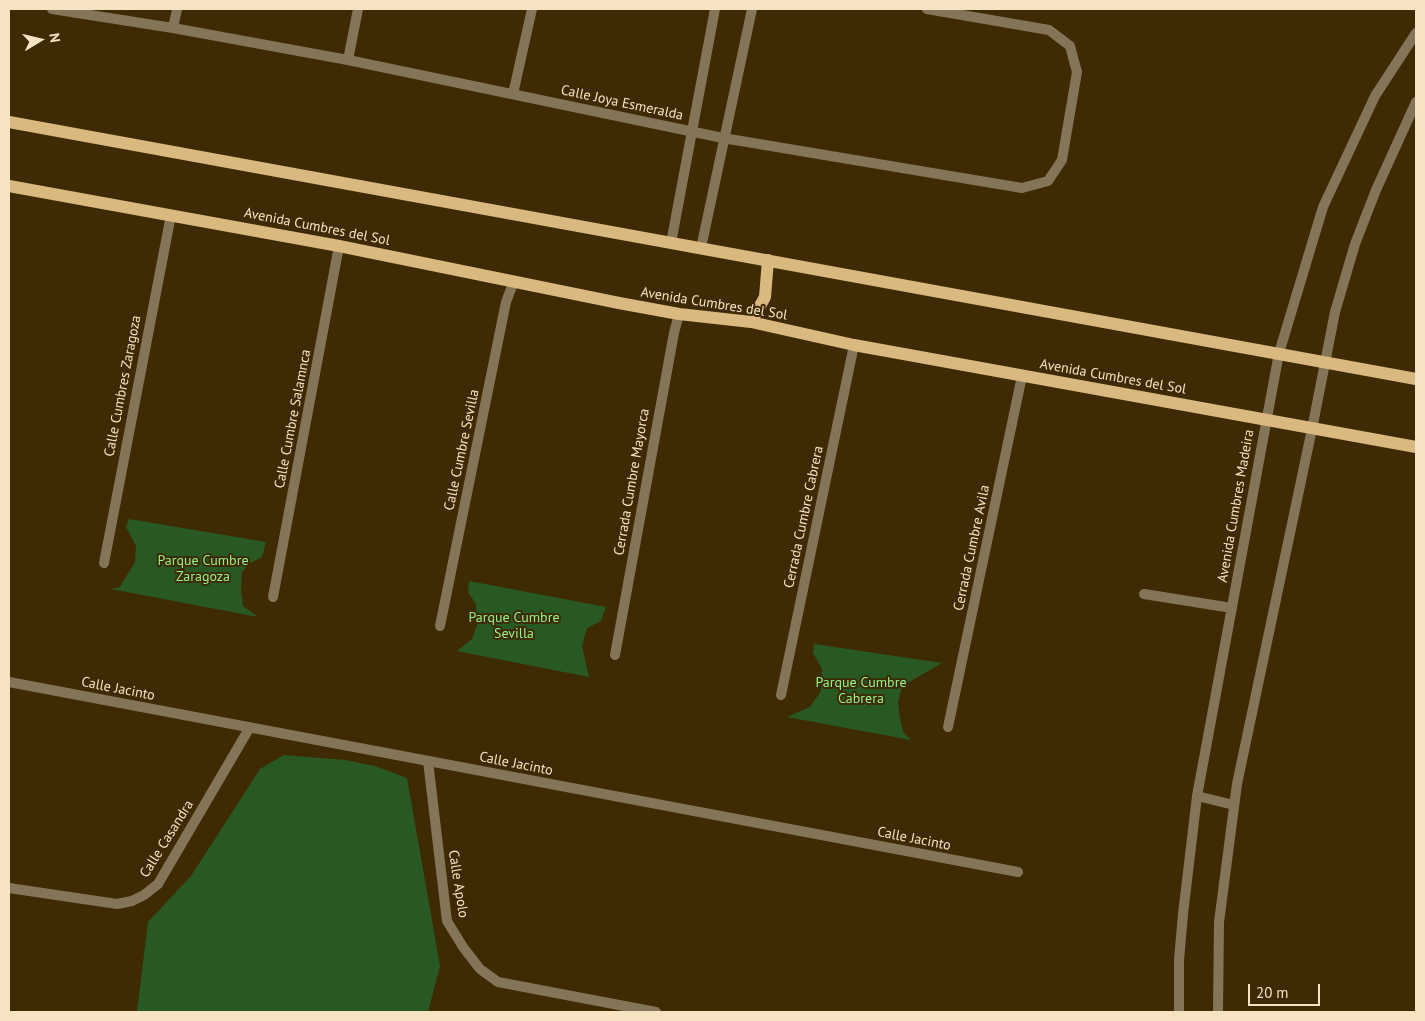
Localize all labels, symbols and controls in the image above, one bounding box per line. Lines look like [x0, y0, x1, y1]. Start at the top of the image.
north arrow [15, 15, 65, 65]
text: N [45, 32, 64, 44]
street label: Calle Joya Esmeralda [559, 82, 685, 124]
street label: Avenida Cumbres del Sol [243, 205, 391, 249]
street label: Avenida Cumbres del Sol [639, 284, 789, 324]
street label: Calle Cumbres Zaragoza [101, 314, 145, 458]
street label: Calle Cumbre Salamnca [271, 348, 315, 490]
street label: Avenida Cumbres del Sol [1039, 356, 1187, 398]
street label: Calle Cumbre Sevilla [441, 388, 483, 512]
street label: Cerrada Cumbre Mayorca [611, 407, 653, 557]
street label: Avenida Cumbres Madeira [1214, 428, 1258, 584]
street label: Cerrada Cumbre Cabrera [781, 444, 827, 590]
street label: Cerrada Cumbre Avila [950, 483, 994, 613]
park label: Parque Cumbre Zaragoza [157, 553, 249, 586]
park label: Parque Cumbre Sevilla [468, 610, 560, 642]
street label: Calle Jacinto [80, 674, 156, 704]
park label: Parque Cumbre Cabrera [815, 675, 907, 708]
street label: Calle Jacinto [478, 749, 554, 779]
street label: Calle Casandra [137, 797, 197, 881]
street label: Calle Jacinto [876, 824, 952, 854]
street label: Calle Apolo [444, 849, 472, 919]
scale bar [1250, 974, 1322, 1006]
text: 20 m [1256, 983, 1289, 1002]

